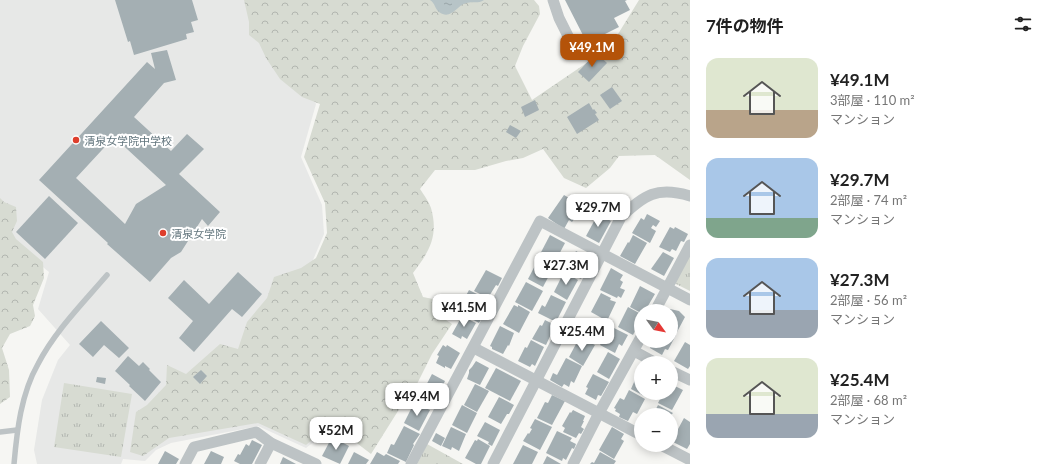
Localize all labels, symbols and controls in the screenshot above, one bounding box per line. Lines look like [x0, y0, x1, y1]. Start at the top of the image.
icon: filters [1012, 13, 1034, 35]
text: 7件の物件 [706, 15, 784, 36]
pin: ¥49.1M [559, 34, 625, 68]
text: ¥49.1M [569, 39, 615, 55]
text: ¥49.1M [830, 69, 890, 90]
icon: home [738, 74, 786, 122]
text: 3部屋 · 110 m² [830, 92, 915, 108]
text: マンション [830, 111, 895, 127]
place label: 清泉女学院中学校 [84, 134, 172, 147]
marker: 清泉女学院中学校 [71, 135, 81, 145]
text: ¥29.7M [830, 169, 890, 190]
icon: home [738, 174, 786, 222]
text: 2部屋 · 74 m² [830, 192, 907, 208]
pin: ¥29.7M [565, 194, 631, 228]
text: ¥29.7M [575, 199, 621, 215]
text: マンション [830, 211, 895, 227]
place label: 清泉女学院 [171, 227, 226, 240]
marker: 清泉女学院 [158, 228, 168, 238]
pin: ¥27.3M [533, 252, 599, 286]
text: ¥27.3M [543, 257, 589, 273]
text: ¥27.3M [830, 269, 890, 290]
icon: home [738, 274, 786, 322]
text: 2部屋 · 56 m² [830, 292, 907, 308]
pin: ¥41.5M [431, 294, 497, 328]
text: ¥41.5M [441, 299, 487, 315]
north arrow [634, 304, 678, 348]
map controls [634, 304, 678, 452]
text: マンション [830, 311, 895, 327]
pin: ¥25.4M [549, 318, 615, 352]
text: ¥25.4M [559, 323, 605, 339]
button: + [634, 356, 678, 400]
text: ¥25.4M [830, 369, 890, 390]
icon: home [738, 374, 786, 422]
pin: ¥49.4M [384, 383, 450, 417]
text: ¥49.4M [394, 388, 440, 404]
text: 2部屋 · 68 m² [830, 392, 907, 408]
button: − [634, 408, 678, 452]
text: マンション [830, 411, 895, 427]
pin: ¥52M [312, 417, 360, 451]
text: ¥52M [319, 422, 353, 438]

